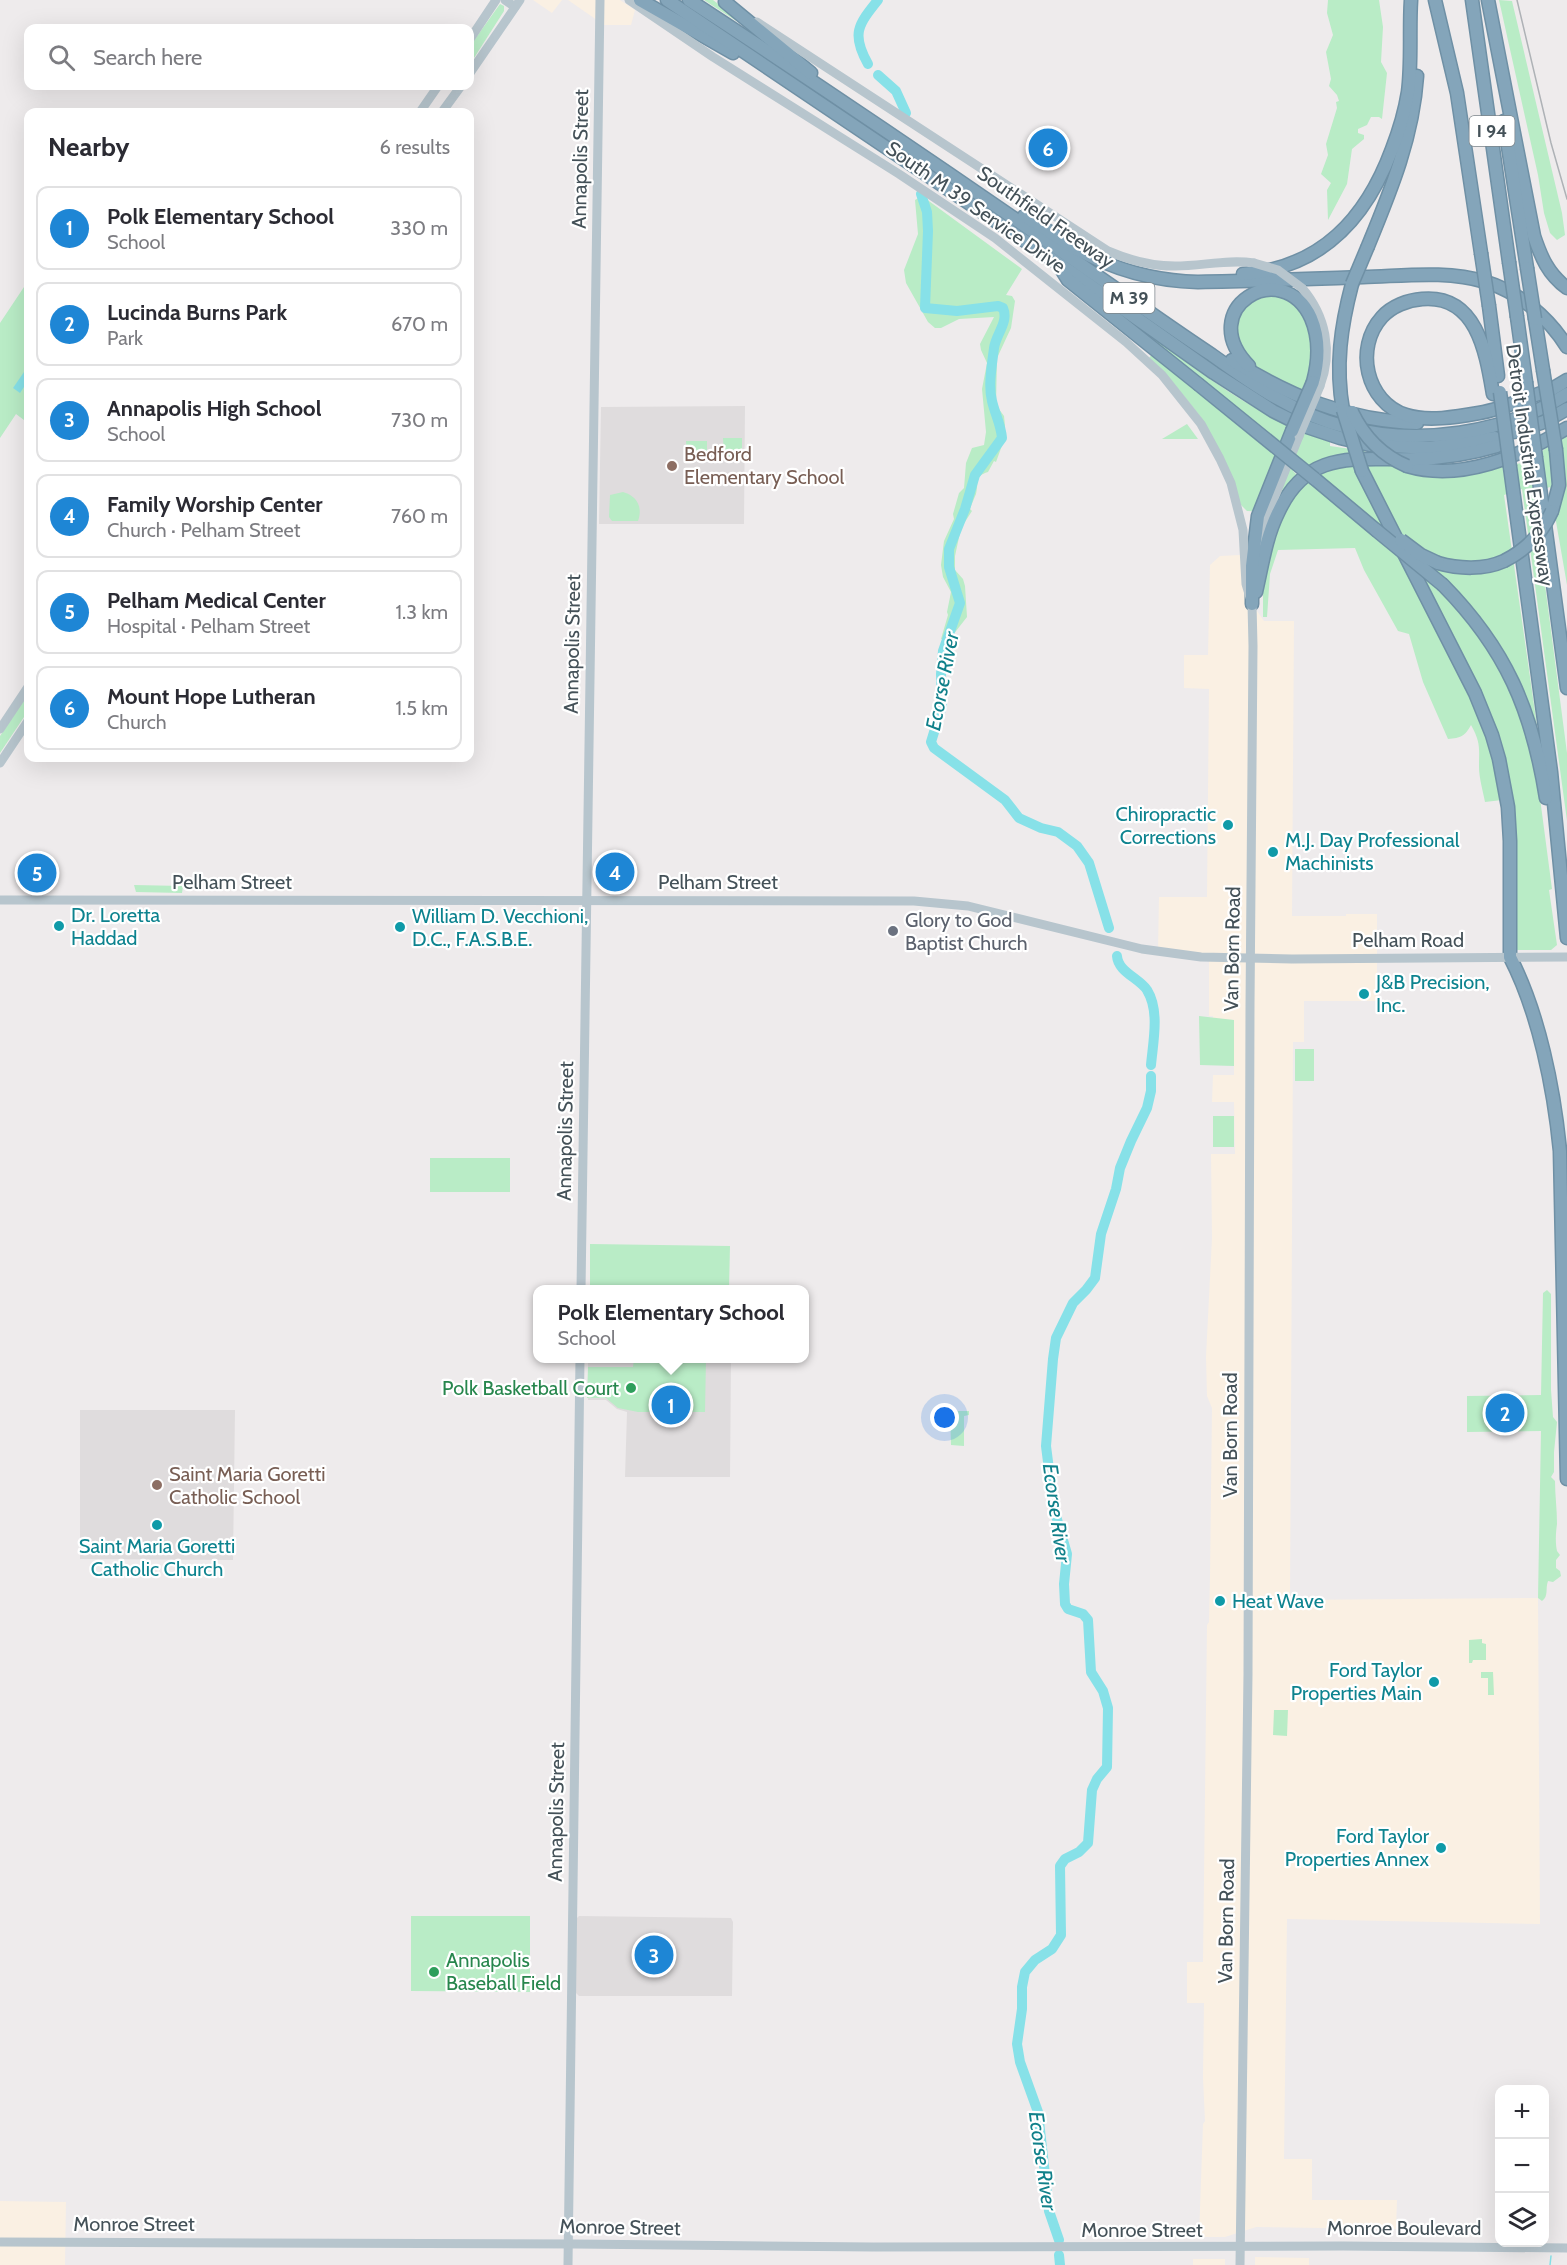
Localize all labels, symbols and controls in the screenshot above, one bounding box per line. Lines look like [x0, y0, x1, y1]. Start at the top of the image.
search box [24, 24, 474, 90]
icon: search [45, 41, 78, 74]
text: Search here [93, 44, 202, 71]
street label: Annapolis Street [567, 89, 593, 229]
road number: I 94 [1470, 116, 1514, 146]
pin: 6 [1028, 126, 1068, 170]
text: Nearby [48, 131, 129, 163]
text: 6 results [379, 135, 450, 159]
street label: South M 39 Service Drive [882, 136, 1070, 278]
street label: Southfield Freeway [973, 161, 1119, 273]
text: Polk Elementary School [107, 203, 334, 230]
text: 1 [66, 216, 73, 240]
text: 330 m [390, 216, 448, 240]
text: School [107, 230, 165, 254]
road number: M 39 [1104, 283, 1154, 313]
text: Lucinda Burns Park [107, 299, 287, 326]
text: 2 [64, 312, 75, 336]
text: 670 m [391, 312, 448, 336]
text: Park [107, 326, 143, 350]
street label: Detroit Industrial Expressway [1501, 342, 1559, 588]
text: Annapolis High School [107, 395, 321, 422]
text: 3 [64, 408, 75, 432]
text: 730 m [391, 408, 448, 432]
text: School [107, 422, 165, 446]
place label: Bedford Elementary School [684, 442, 845, 489]
marker: Bedford Elementary School [665, 459, 679, 473]
text: Family Worship Center [107, 491, 323, 518]
text: 4 [63, 504, 76, 528]
text: 760 m [391, 504, 448, 528]
text: Church · Pelham Street [107, 518, 300, 542]
street label: Annapolis Street [559, 574, 585, 714]
text: Pelham Medical Center [107, 587, 326, 614]
text: 5 [64, 600, 75, 624]
text: 1.3 km [396, 600, 448, 624]
text: Hospital · Pelham Street [107, 614, 310, 638]
water label: Ecorse River [920, 628, 964, 732]
text: Mount Hope Lutheran [107, 683, 316, 710]
text: 6 [64, 696, 75, 720]
text: 1.5 km [396, 696, 448, 720]
text: Church [107, 710, 167, 734]
place label: Chiropractic Corrections [1115, 802, 1216, 849]
marker: Chiropractic Corrections [1221, 818, 1235, 832]
place label: M.J. Day Professional Machinists [1285, 828, 1460, 875]
marker: M.J. Day Professional Machinists [1266, 845, 1280, 859]
pin: 5 [18, 850, 57, 896]
pin: 4 [596, 850, 634, 894]
street label: Pelham Street [172, 870, 292, 894]
street label: Pelham Street [658, 870, 778, 894]
street label: Van Born Road [1219, 886, 1245, 1012]
place label: Dr. Loretta Haddad [71, 903, 160, 950]
place label: William D. Vecchioni, D.C., F.A.S.B.E. [412, 904, 588, 951]
place label: Glory to God Baptist Church [905, 908, 1028, 955]
marker: Dr. Loretta Haddad [52, 919, 66, 933]
marker: William D. Vecchioni, D.C., F.A.S.B.E. [393, 920, 407, 934]
marker: Glory to God Baptist Church [886, 924, 900, 938]
street label: Pelham Road [1352, 928, 1464, 952]
place label: J&B Precision, Inc. [1375, 970, 1490, 1017]
marker: J&B Precision, Inc. [1357, 987, 1371, 1001]
street label: Annapolis Street [552, 1061, 578, 1201]
popup [533, 1285, 809, 1363]
text: Polk Elementary School [557, 1299, 785, 1326]
text: School [557, 1326, 616, 1350]
street label: Van Born Road [1218, 1373, 1242, 1498]
place label: Polk Basketball Court [442, 1376, 619, 1400]
marker: Polk Basketball Court [624, 1381, 638, 1395]
pin: 1 [652, 1382, 690, 1428]
pin: 2 [1486, 1390, 1524, 1436]
your location [930, 1403, 959, 1432]
place label: Saint Maria Goretti Catholic School [169, 1462, 326, 1509]
water label: Ecorse River [1038, 1462, 1077, 1566]
marker: Saint Maria Goretti Catholic School [150, 1478, 164, 1492]
marker: Saint Maria Goretti Catholic Church [150, 1518, 164, 1532]
place label: Saint Maria Goretti Catholic Church [79, 1534, 235, 1581]
place label: Heat Wave [1232, 1589, 1324, 1613]
marker: Heat Wave [1213, 1594, 1227, 1608]
place label: Ford Taylor Properties Main [1291, 1658, 1423, 1705]
marker: Ford Taylor Properties Main [1427, 1675, 1441, 1689]
street label: Annapolis Street [543, 1742, 569, 1882]
place label: Ford Taylor Properties Annex [1285, 1824, 1430, 1871]
marker: Ford Taylor Properties Annex [1434, 1841, 1448, 1855]
street label: Van Born Road [1213, 1858, 1239, 1984]
pin: 3 [634, 1932, 674, 1978]
place label: Annapolis Baseball Field [446, 1948, 561, 1995]
marker: Annapolis Baseball Field [427, 1965, 441, 1979]
map controls [1495, 2085, 1549, 2247]
button: + [1495, 2085, 1549, 2139]
water label: Ecorse River [1024, 2110, 1063, 2214]
button: − [1495, 2139, 1549, 2193]
button: layers [1495, 2193, 1549, 2247]
street label: Monroe Street [73, 2212, 195, 2236]
street label: Monroe Street [559, 2214, 681, 2240]
street label: Monroe Boulevard [1327, 2216, 1481, 2240]
street label: Monroe Street [1081, 2218, 1203, 2242]

